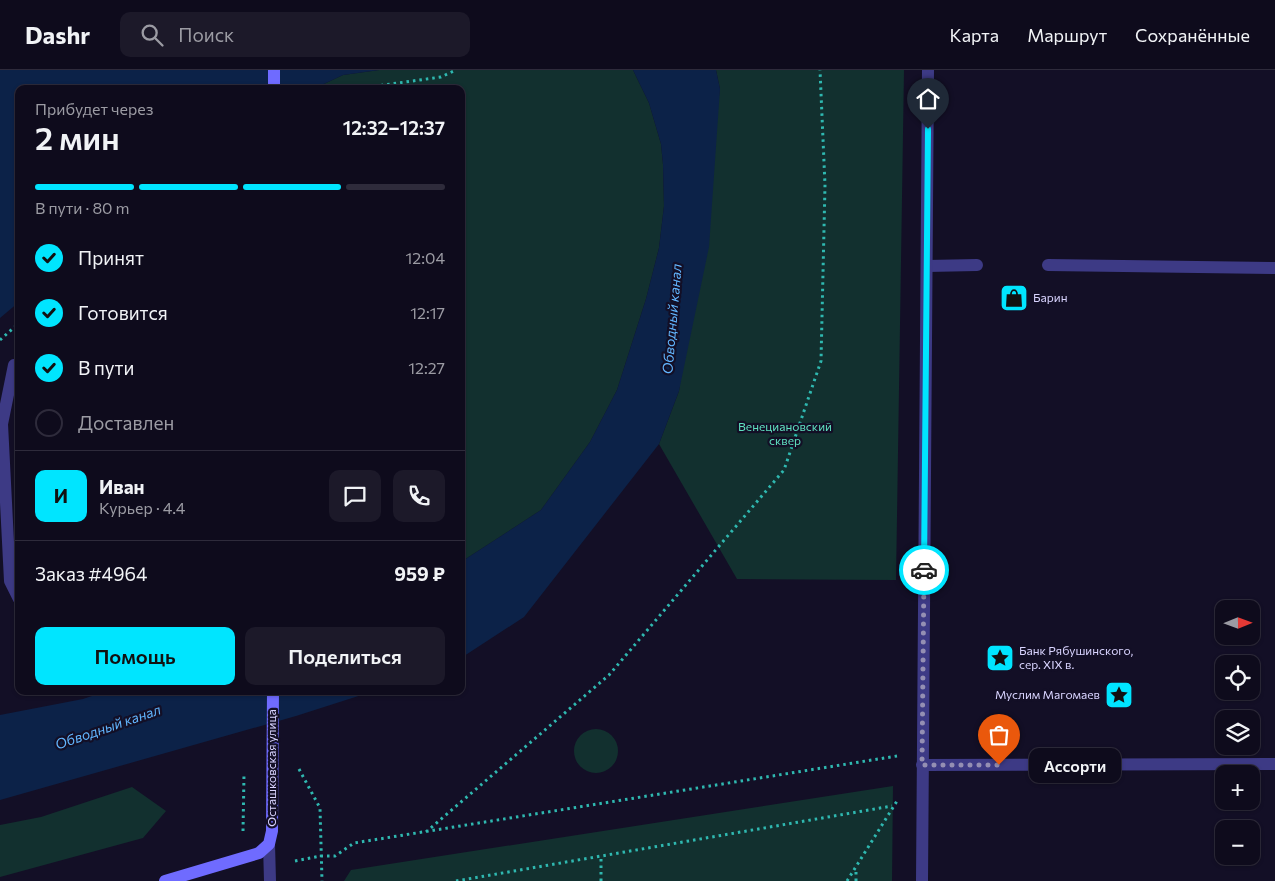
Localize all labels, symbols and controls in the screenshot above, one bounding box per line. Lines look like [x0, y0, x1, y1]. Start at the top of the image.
search box [120, 12, 470, 57]
text: Dashr [25, 20, 90, 49]
icon: search [138, 21, 166, 49]
text: Поиск [178, 23, 234, 46]
text: Карта [950, 24, 999, 46]
text: Маршрут [1027, 24, 1107, 46]
text: Сохранённые [1135, 24, 1250, 46]
pin [907, 78, 949, 129]
icon: home [914, 85, 942, 113]
text: Прибудет через [35, 99, 154, 118]
text: 12:32–12:37 [343, 116, 445, 139]
text: 2 мин [35, 117, 120, 157]
text: В пути · 80 m [35, 198, 130, 217]
icon: check [35, 244, 63, 272]
text: Принят [78, 246, 144, 269]
text: 12:04 [405, 248, 445, 267]
water label: Обводный канал [658, 263, 685, 375]
shop icon: Барин [999, 283, 1029, 313]
place label: Барин [1033, 290, 1067, 304]
icon: check [35, 299, 63, 327]
text: Готовится [78, 301, 168, 324]
text: 12:17 [410, 303, 445, 322]
icon: check [35, 354, 63, 382]
text: В пути [78, 356, 134, 379]
text: 12:27 [408, 358, 445, 377]
text: Доставлен [78, 411, 174, 434]
park label: Венециановский сквер [738, 419, 832, 447]
button: chat [329, 470, 381, 522]
button: phone [393, 470, 445, 522]
text: Иван [99, 475, 145, 498]
text: И [54, 484, 68, 507]
text: Курьер · 4.4 [99, 498, 185, 517]
courier [899, 545, 949, 595]
icon: car [910, 556, 938, 584]
text: Заказ #4964 [35, 562, 147, 585]
text: 959 ₽ [394, 562, 445, 585]
north arrow [1215, 600, 1260, 645]
map controls [1215, 600, 1260, 865]
button: Помощь [35, 627, 235, 685]
button: Поделиться [245, 627, 445, 685]
place icon: Банк Рябушинского, сер. XIX в. [985, 643, 1015, 673]
place label: Банк Рябушинского, сер. XIX в. [1019, 643, 1133, 671]
button: locate [1215, 655, 1260, 700]
place icon: Муслим Магомаев [1104, 680, 1134, 710]
place label: Муслим Магомаев [995, 687, 1100, 701]
water label: Обводный канал [53, 700, 163, 753]
street label: Осташковская улица [264, 709, 278, 827]
button: layers [1215, 710, 1260, 755]
pin [978, 714, 1020, 765]
icon: bag [985, 721, 1013, 749]
callout: Ассорти [1029, 748, 1122, 782]
text: Ассорти [1044, 756, 1106, 775]
button: + [1215, 765, 1260, 810]
button: − [1215, 820, 1260, 865]

